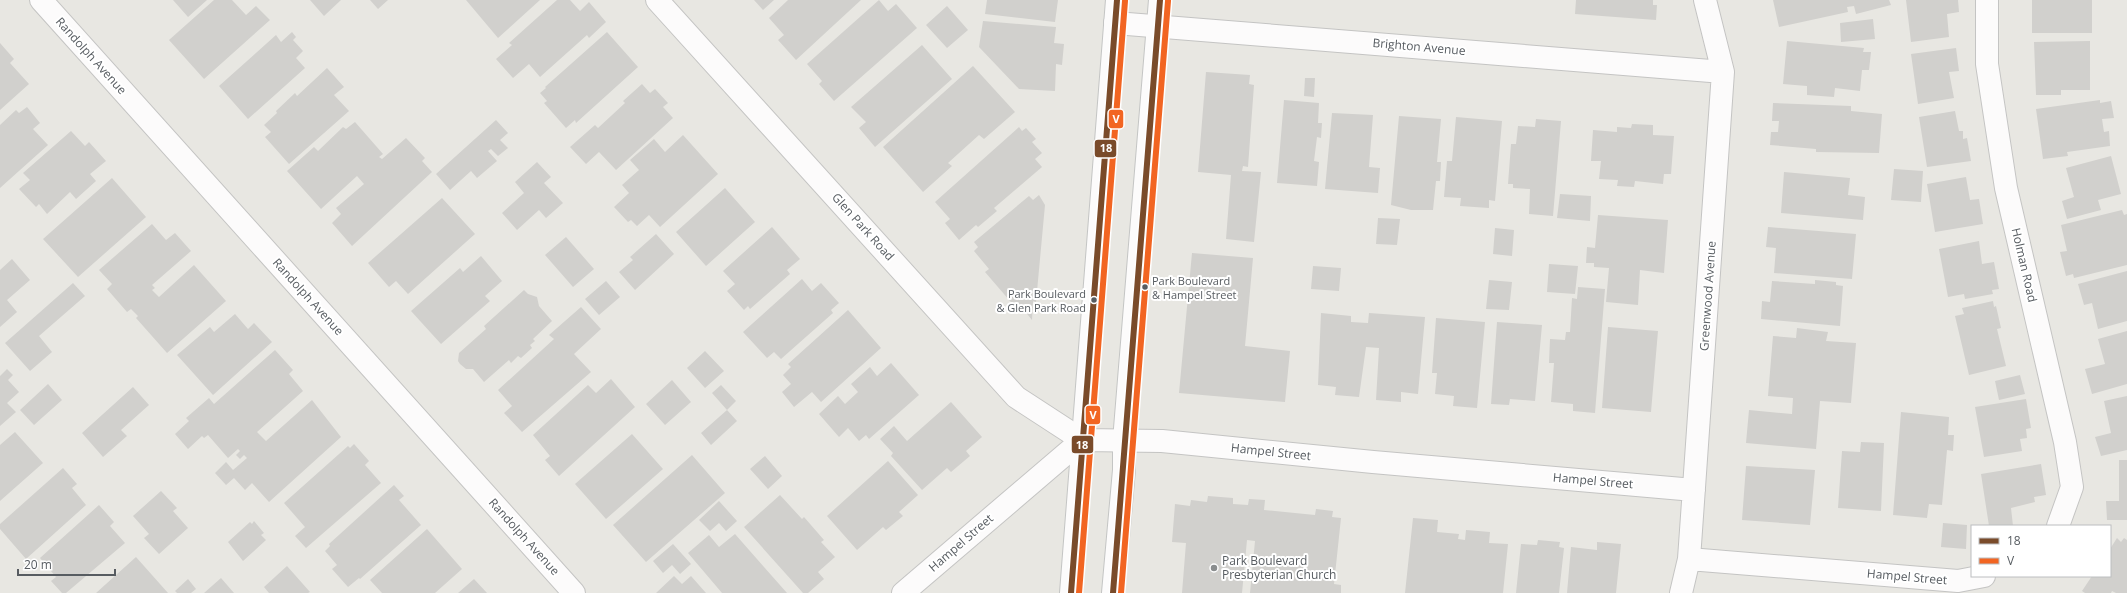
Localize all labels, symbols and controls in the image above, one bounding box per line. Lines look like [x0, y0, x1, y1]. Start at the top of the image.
street label: Randolph Avenue [52, 13, 131, 98]
street label: Brighton Avenue [1372, 34, 1467, 59]
line badge: V [1108, 109, 1124, 129]
text: V [1112, 111, 1120, 126]
line badge: 18 [1094, 139, 1117, 158]
text: 18 [1100, 140, 1112, 155]
street label: Glen Park Road [828, 189, 898, 264]
street label: Holman Road [2008, 226, 2041, 304]
street label: Greenwood Avenue [1695, 240, 1720, 352]
street label: Randolph Avenue [269, 254, 348, 339]
place label: Park Boulevard & Hampel Street [1152, 273, 1237, 302]
marker: Park Boulevard & Hampel Street [1140, 282, 1150, 292]
place label: Park Boulevard & Glen Park Road [996, 286, 1086, 315]
marker: Park Boulevard & Glen Park Road [1089, 295, 1099, 305]
line badge: V [1085, 405, 1101, 425]
text: V [1089, 407, 1097, 422]
line badge: 18 [1071, 435, 1094, 454]
text: 18 [1076, 437, 1088, 452]
street label: Hampel Street [1230, 439, 1312, 464]
street label: Hampel Street [1552, 469, 1634, 492]
street label: Randolph Avenue [485, 494, 564, 579]
street label: Hampel Street [925, 510, 997, 575]
legend [1971, 525, 2111, 577]
text: 18 [2007, 532, 2021, 549]
scale bar [18, 551, 115, 577]
place label: Park Boulevard Presbyterian Church [1222, 552, 1336, 583]
text: V [2007, 552, 2015, 569]
text: 20 m [24, 556, 52, 573]
marker: Park Boulevard Presbyterian Church [1209, 563, 1219, 573]
street label: Hampel Street [1866, 565, 1948, 588]

